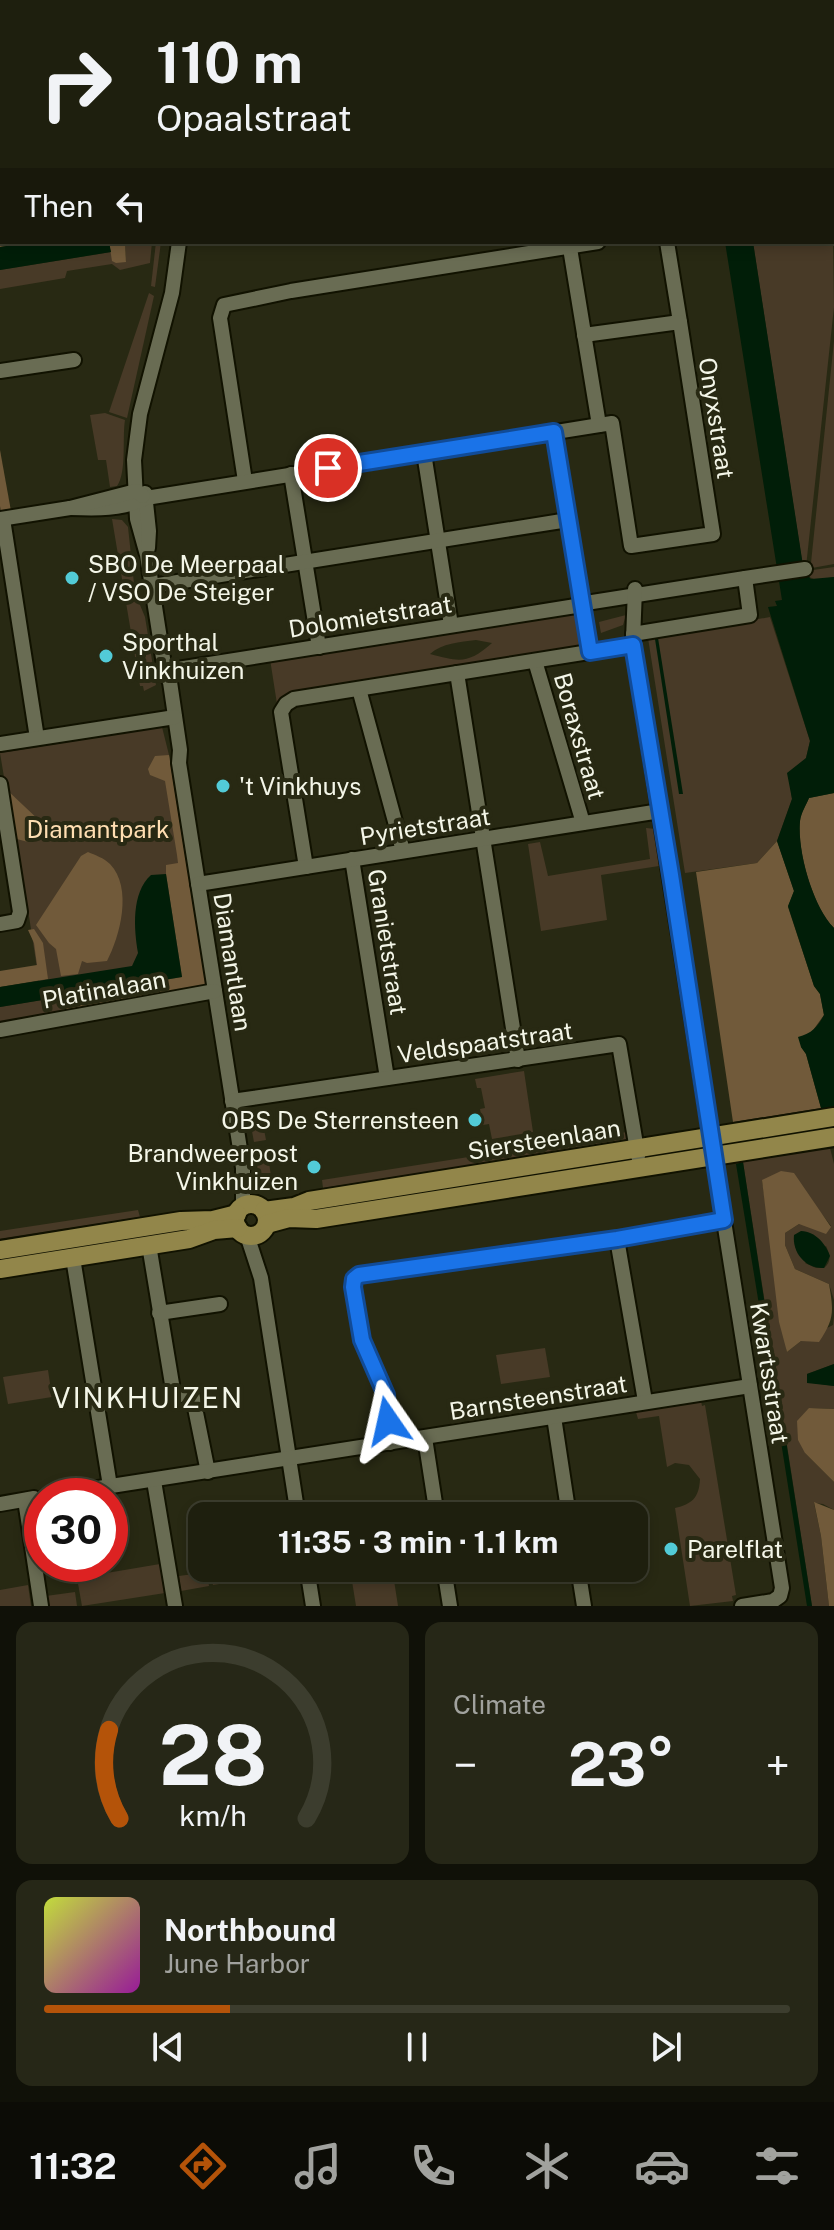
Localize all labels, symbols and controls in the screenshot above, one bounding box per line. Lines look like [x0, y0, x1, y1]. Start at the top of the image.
text: 110 m [156, 30, 303, 96]
icon: right [24, 32, 128, 136]
text: Opaalstraat [156, 97, 352, 139]
icon: left [109, 184, 153, 228]
text: Then [24, 188, 93, 224]
street label: Onyxstraat [694, 355, 740, 481]
pin [294, 434, 362, 502]
icon: arrive [306, 446, 350, 490]
place label: SBO De Meerpaal / VSO De Steiger [88, 550, 285, 606]
marker: SBO De Meerpaal / VSO De Steiger [63, 569, 81, 587]
street label: Dolomietstraat [286, 589, 454, 643]
place label: Sporthal Vinkhuizen [122, 628, 244, 684]
marker: Sporthal Vinkhuizen [97, 647, 115, 665]
street label: Boraxstraat [549, 669, 611, 803]
place label: 't Vinkhuys [239, 772, 361, 800]
marker: 't Vinkhuys [214, 777, 232, 795]
street label: Pyrietstraat [358, 802, 492, 850]
park label: Diamantpark [27, 815, 169, 843]
street label: Granietstraat [363, 867, 413, 1017]
street label: Diamantlaan [208, 891, 258, 1033]
street label: Platinalaan [40, 964, 168, 1014]
street label: Veldspaatstraat [396, 1016, 574, 1068]
place label: OBS De Sterrensteen [221, 1106, 459, 1134]
marker: OBS De Sterrensteen [466, 1111, 484, 1129]
street label: Siersteenlaan [466, 1113, 622, 1165]
place label: Brandweerpost Vinkhuizen [127, 1139, 298, 1195]
marker: Brandweerpost Vinkhuizen [305, 1158, 323, 1176]
street label: Kwartsstraat [745, 1300, 795, 1446]
street label: Barnsteenstraat [447, 1369, 629, 1425]
position arrow [346, 1379, 430, 1463]
district label: VINKHUIZEN [52, 1381, 244, 1414]
speed limit sign: 30 [24, 1478, 128, 1582]
text: 11:35 · 3 min · 1.1 km [278, 1524, 558, 1560]
place label: Parelflat [687, 1535, 783, 1563]
marker: Parelflat [662, 1540, 680, 1558]
text: Climate [453, 1689, 546, 1720]
text: 28 [158, 1706, 267, 1804]
text: 23° [568, 1729, 675, 1800]
text: − [453, 1739, 477, 1791]
text: + [766, 1739, 790, 1791]
text: km/h [179, 1799, 246, 1832]
text: Northbound [164, 1912, 336, 1948]
text: June Harbor [164, 1948, 310, 1979]
icon: previous [146, 2025, 190, 2069]
icon: pause [395, 2025, 439, 2069]
icon: next [644, 2025, 688, 2069]
icon: directions [175, 2138, 231, 2194]
icon: music [290, 2138, 346, 2194]
icon: phone [405, 2138, 461, 2194]
icon: climate [519, 2138, 575, 2194]
icon: car [634, 2138, 690, 2194]
icon: filters [749, 2138, 805, 2194]
text: 11:32 [29, 2145, 117, 2187]

